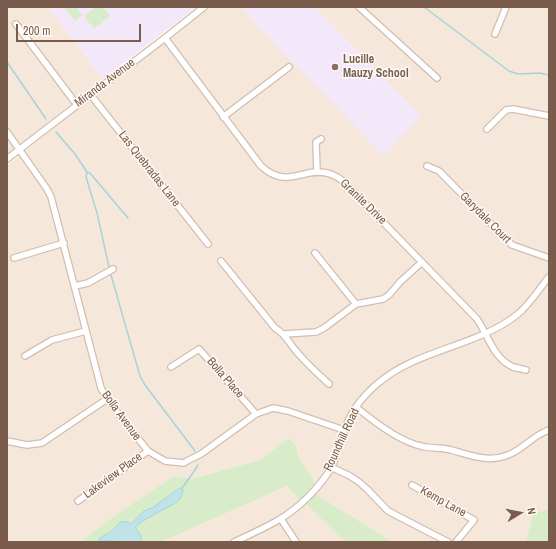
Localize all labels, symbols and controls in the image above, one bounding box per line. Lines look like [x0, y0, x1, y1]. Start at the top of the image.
scale bar [18, 16, 143, 42]
text: 200 m [23, 23, 50, 39]
place label: Lucille Mauzy School [343, 53, 409, 81]
street label: Miranda Avenue [72, 56, 138, 110]
marker: Lucille Mauzy School [330, 62, 340, 72]
street label: Las Quebradas Lane [115, 128, 183, 210]
street label: Granite Drive [337, 176, 389, 228]
street label: Garydale Court [456, 189, 514, 247]
street label: Bolla Place [203, 355, 247, 401]
street label: Bolla Avenue [98, 388, 144, 444]
street label: Roundhill Road [321, 406, 363, 474]
street label: Lakeview Place [81, 450, 145, 502]
street label: Kemp Lane [418, 484, 468, 520]
north arrow [500, 493, 540, 533]
text: N [524, 506, 539, 515]

